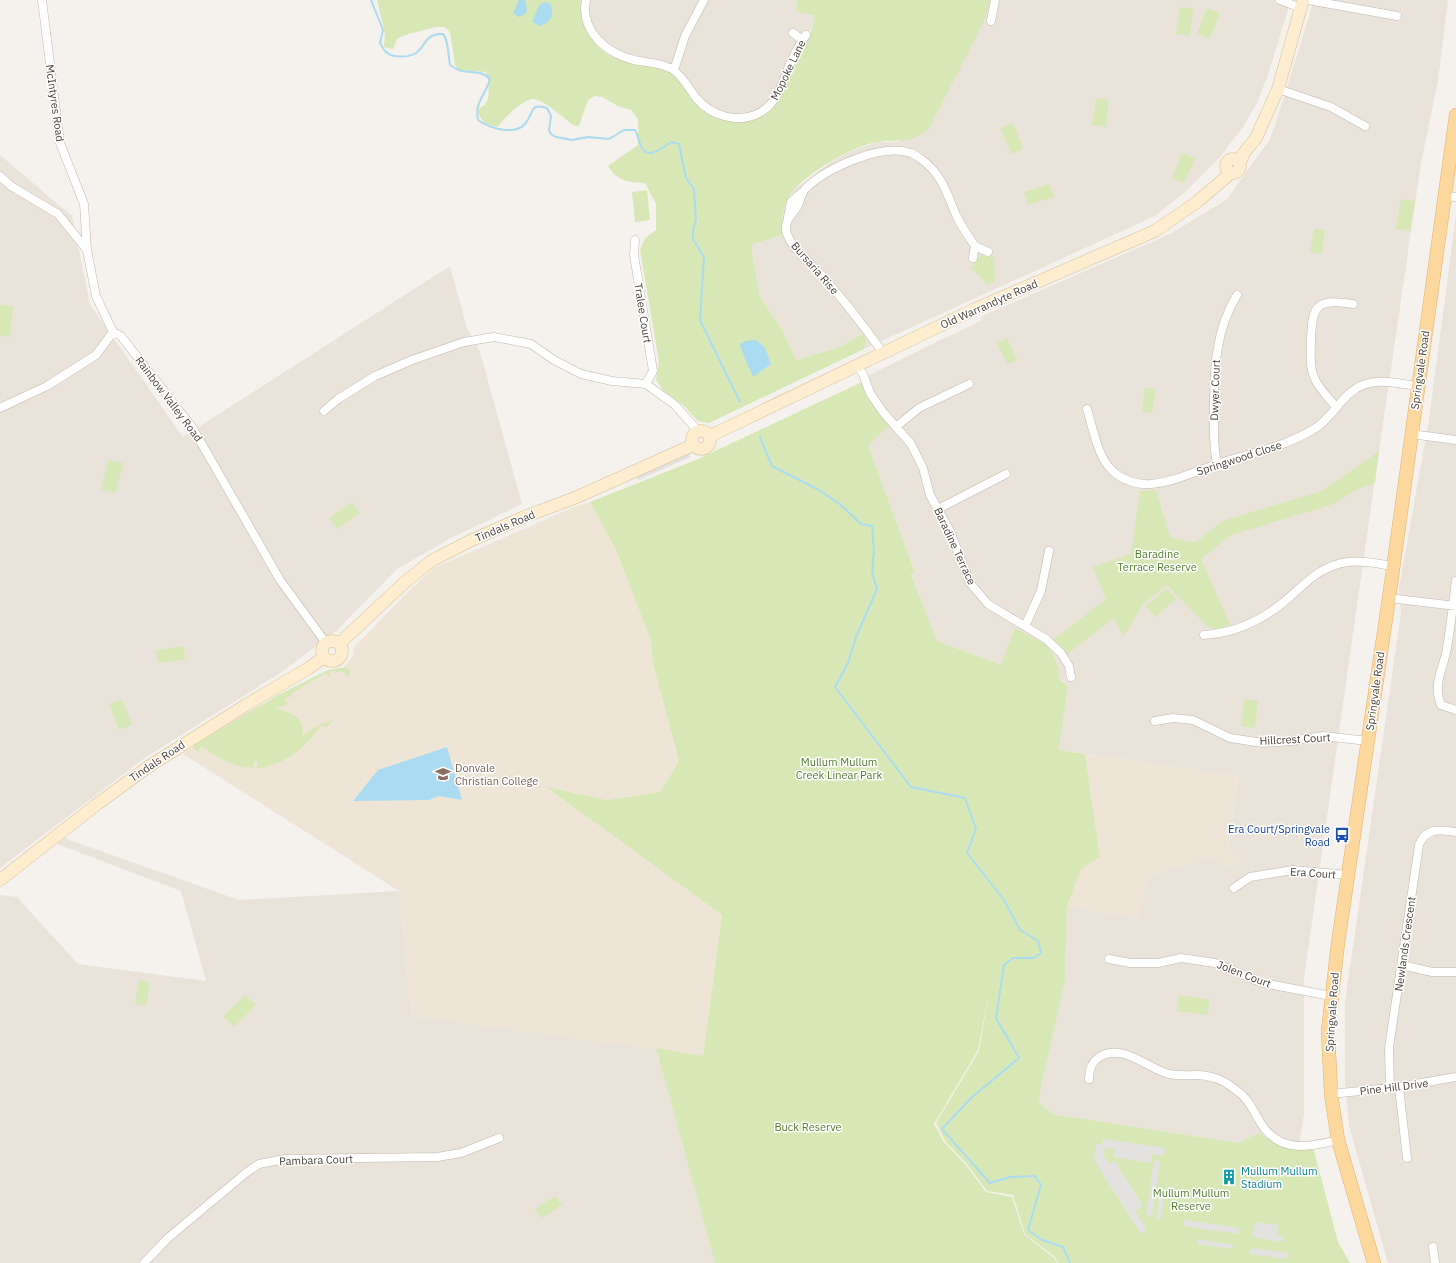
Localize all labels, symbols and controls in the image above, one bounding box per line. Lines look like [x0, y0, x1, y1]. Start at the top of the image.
street label: Mopoke Lane [767, 37, 809, 103]
street label: McIntyres Road [43, 64, 67, 142]
street label: Bursaria Rise [788, 239, 842, 297]
street label: Old Warrandyte Road [938, 276, 1040, 332]
street label: Tralee Court [631, 282, 655, 344]
street label: Springvale Road [1408, 330, 1432, 410]
street label: Rainbow Valley Road [132, 354, 206, 444]
street label: Dwyer Court [1207, 359, 1223, 421]
street label: Springwood Close [1195, 438, 1283, 478]
street label: Baradine Terrace [931, 505, 979, 587]
street label: Tindals Road [473, 507, 537, 545]
park label: Baradine Terrace Reserve [1117, 547, 1197, 574]
street label: Springvale Road [1363, 651, 1387, 731]
street label: Hillcrest Court [1259, 730, 1331, 748]
street label: Tindals Road [127, 737, 187, 785]
park label: Mullum Mullum Creek Linear Park [796, 755, 883, 782]
place label: Donvale Christian College [455, 761, 538, 788]
school or university icon: Donvale Christian College [434, 765, 452, 783]
place label: Era Court/Springvale Road [1228, 822, 1330, 849]
bus stop icon: Era Court/Springvale Road [1333, 826, 1351, 844]
street label: Era Court [1290, 864, 1337, 882]
street label: Newlands Crescent [1391, 896, 1419, 992]
street label: Jolen Court [1215, 957, 1273, 991]
street label: Springvale Road [1322, 972, 1342, 1052]
street label: Pine Hill Drive [1359, 1076, 1429, 1098]
park label: Buck Reserve [774, 1120, 842, 1134]
street label: Pambara Court [279, 1152, 353, 1168]
place label: Mullum Mullum Stadium [1241, 1164, 1318, 1191]
building icon: Mullum Mullum Stadium [1220, 1168, 1238, 1186]
park label: Mullum Mullum Reserve [1153, 1186, 1229, 1213]

